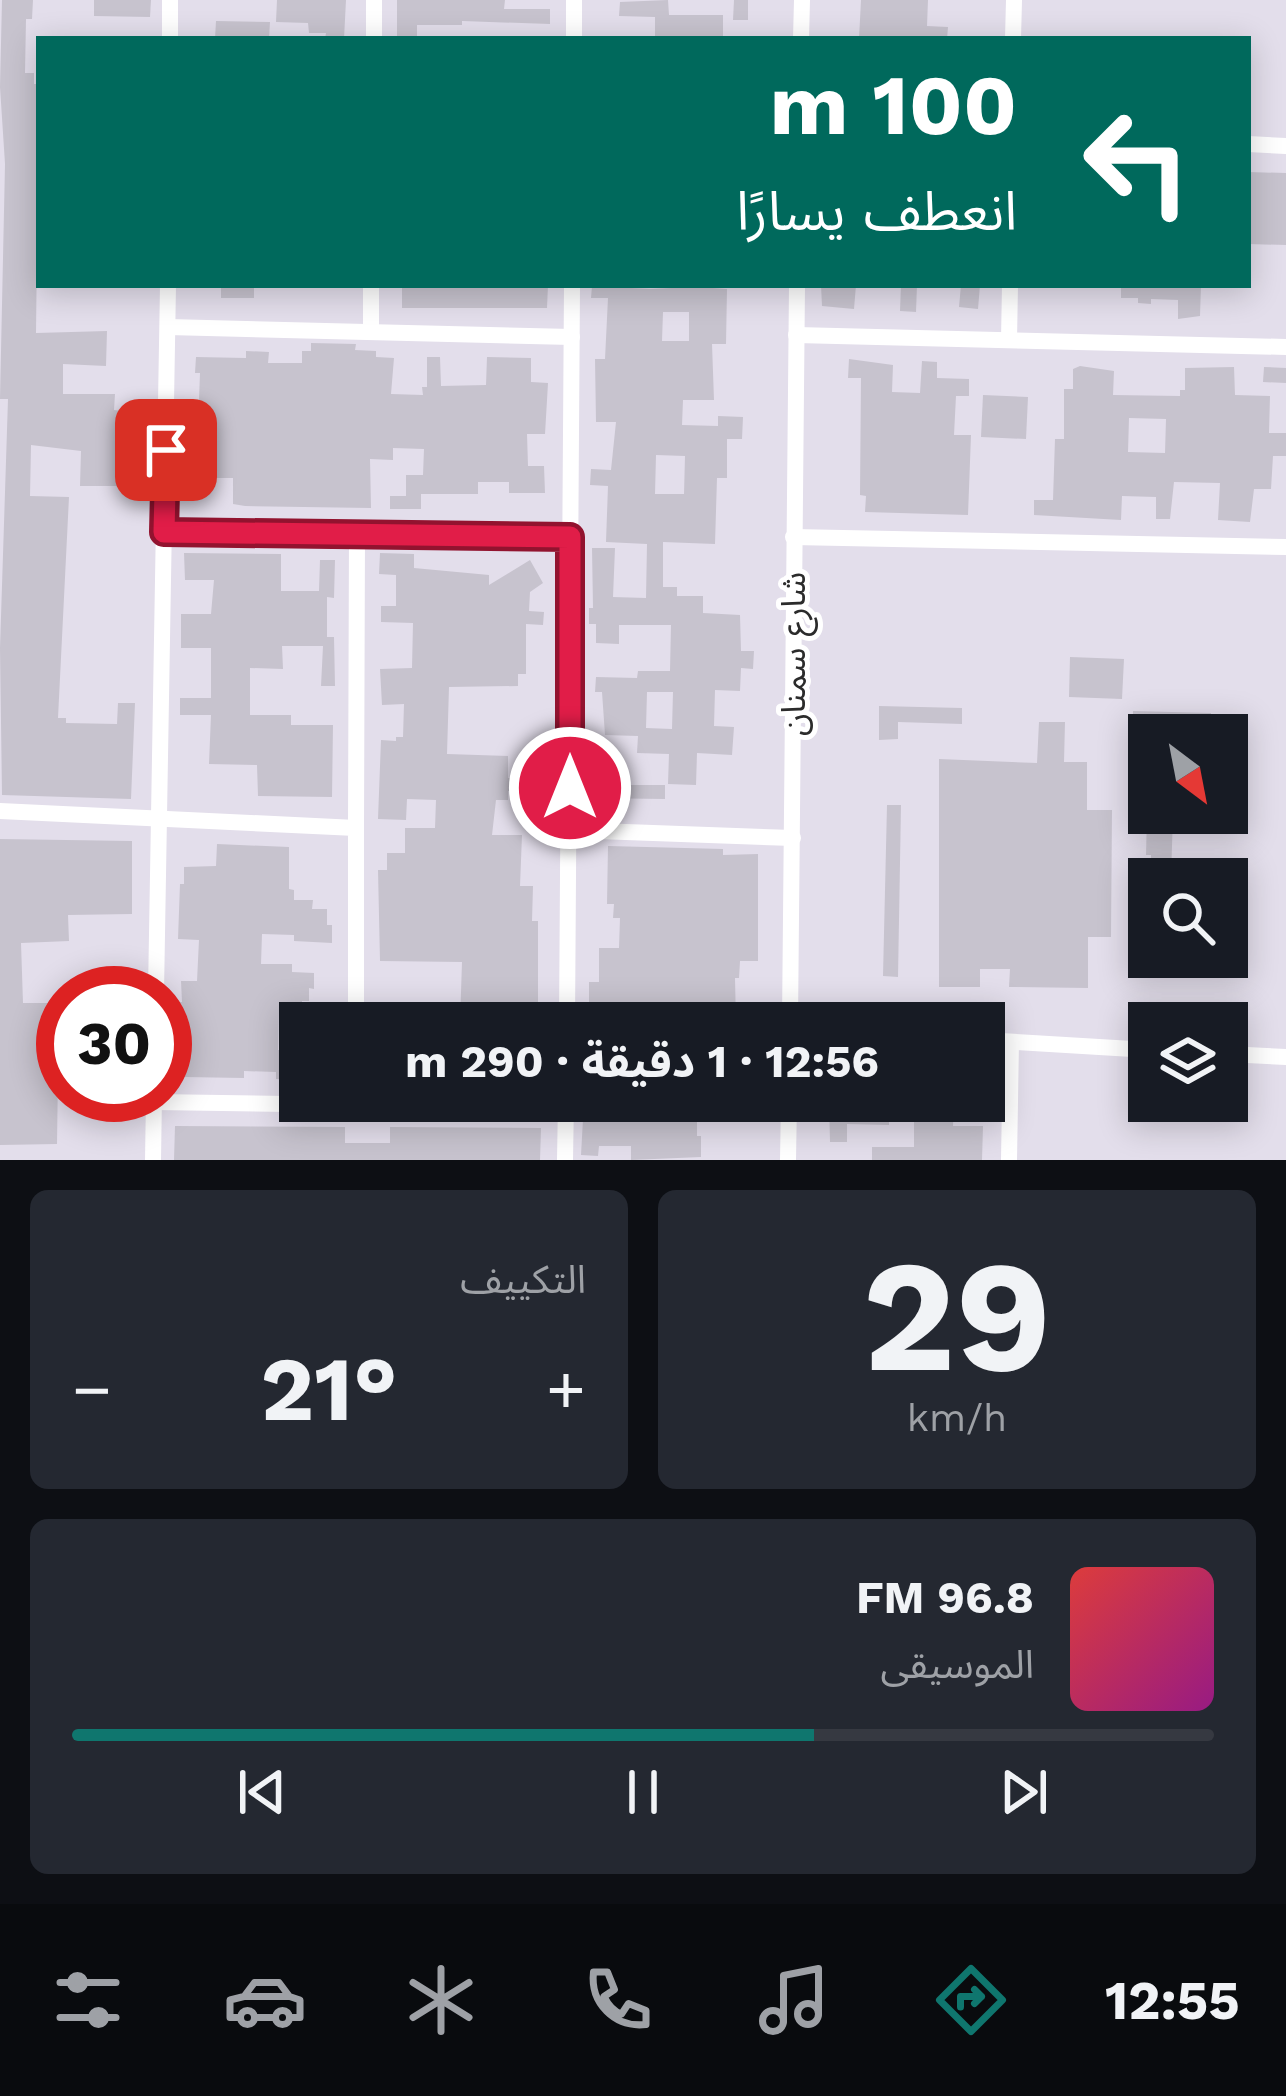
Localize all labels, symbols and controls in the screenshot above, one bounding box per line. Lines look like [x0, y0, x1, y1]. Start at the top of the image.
text: 100 m [770, 56, 1017, 154]
icon: left [1059, 84, 1215, 240]
text: انعطف يسارًا [736, 180, 1017, 243]
pin [115, 399, 217, 501]
icon: arrive [133, 417, 199, 483]
street label: شارع سمنان [774, 572, 818, 736]
north arrow [1128, 714, 1248, 834]
map controls [1128, 714, 1248, 1122]
position arrow [507, 725, 633, 851]
button: search [1128, 858, 1248, 978]
speed limit sign: 30 [36, 966, 192, 1122]
button: layers [1128, 1002, 1248, 1122]
text: 12:56 · 1 دقيقة · 290 m [405, 1035, 879, 1088]
text: 29 [862, 1225, 1052, 1408]
text: التكييف [460, 1257, 586, 1302]
text: 21° [261, 1336, 397, 1442]
text: − [72, 1351, 112, 1428]
text: + [546, 1351, 586, 1428]
text: km/h [907, 1395, 1007, 1440]
text: 96.8 FM [856, 1571, 1034, 1624]
text: الموسيقى [880, 1642, 1034, 1687]
icon: previous [229, 1759, 295, 1825]
icon: pause [610, 1759, 676, 1825]
icon: next [991, 1759, 1057, 1825]
icon: filters [46, 1958, 130, 2042]
icon: car [223, 1958, 307, 2042]
icon: climate [399, 1958, 483, 2042]
icon: phone [576, 1958, 660, 2042]
icon: music [752, 1958, 836, 2042]
icon: directions [929, 1958, 1013, 2042]
text: 12:55 [1105, 1969, 1240, 2032]

